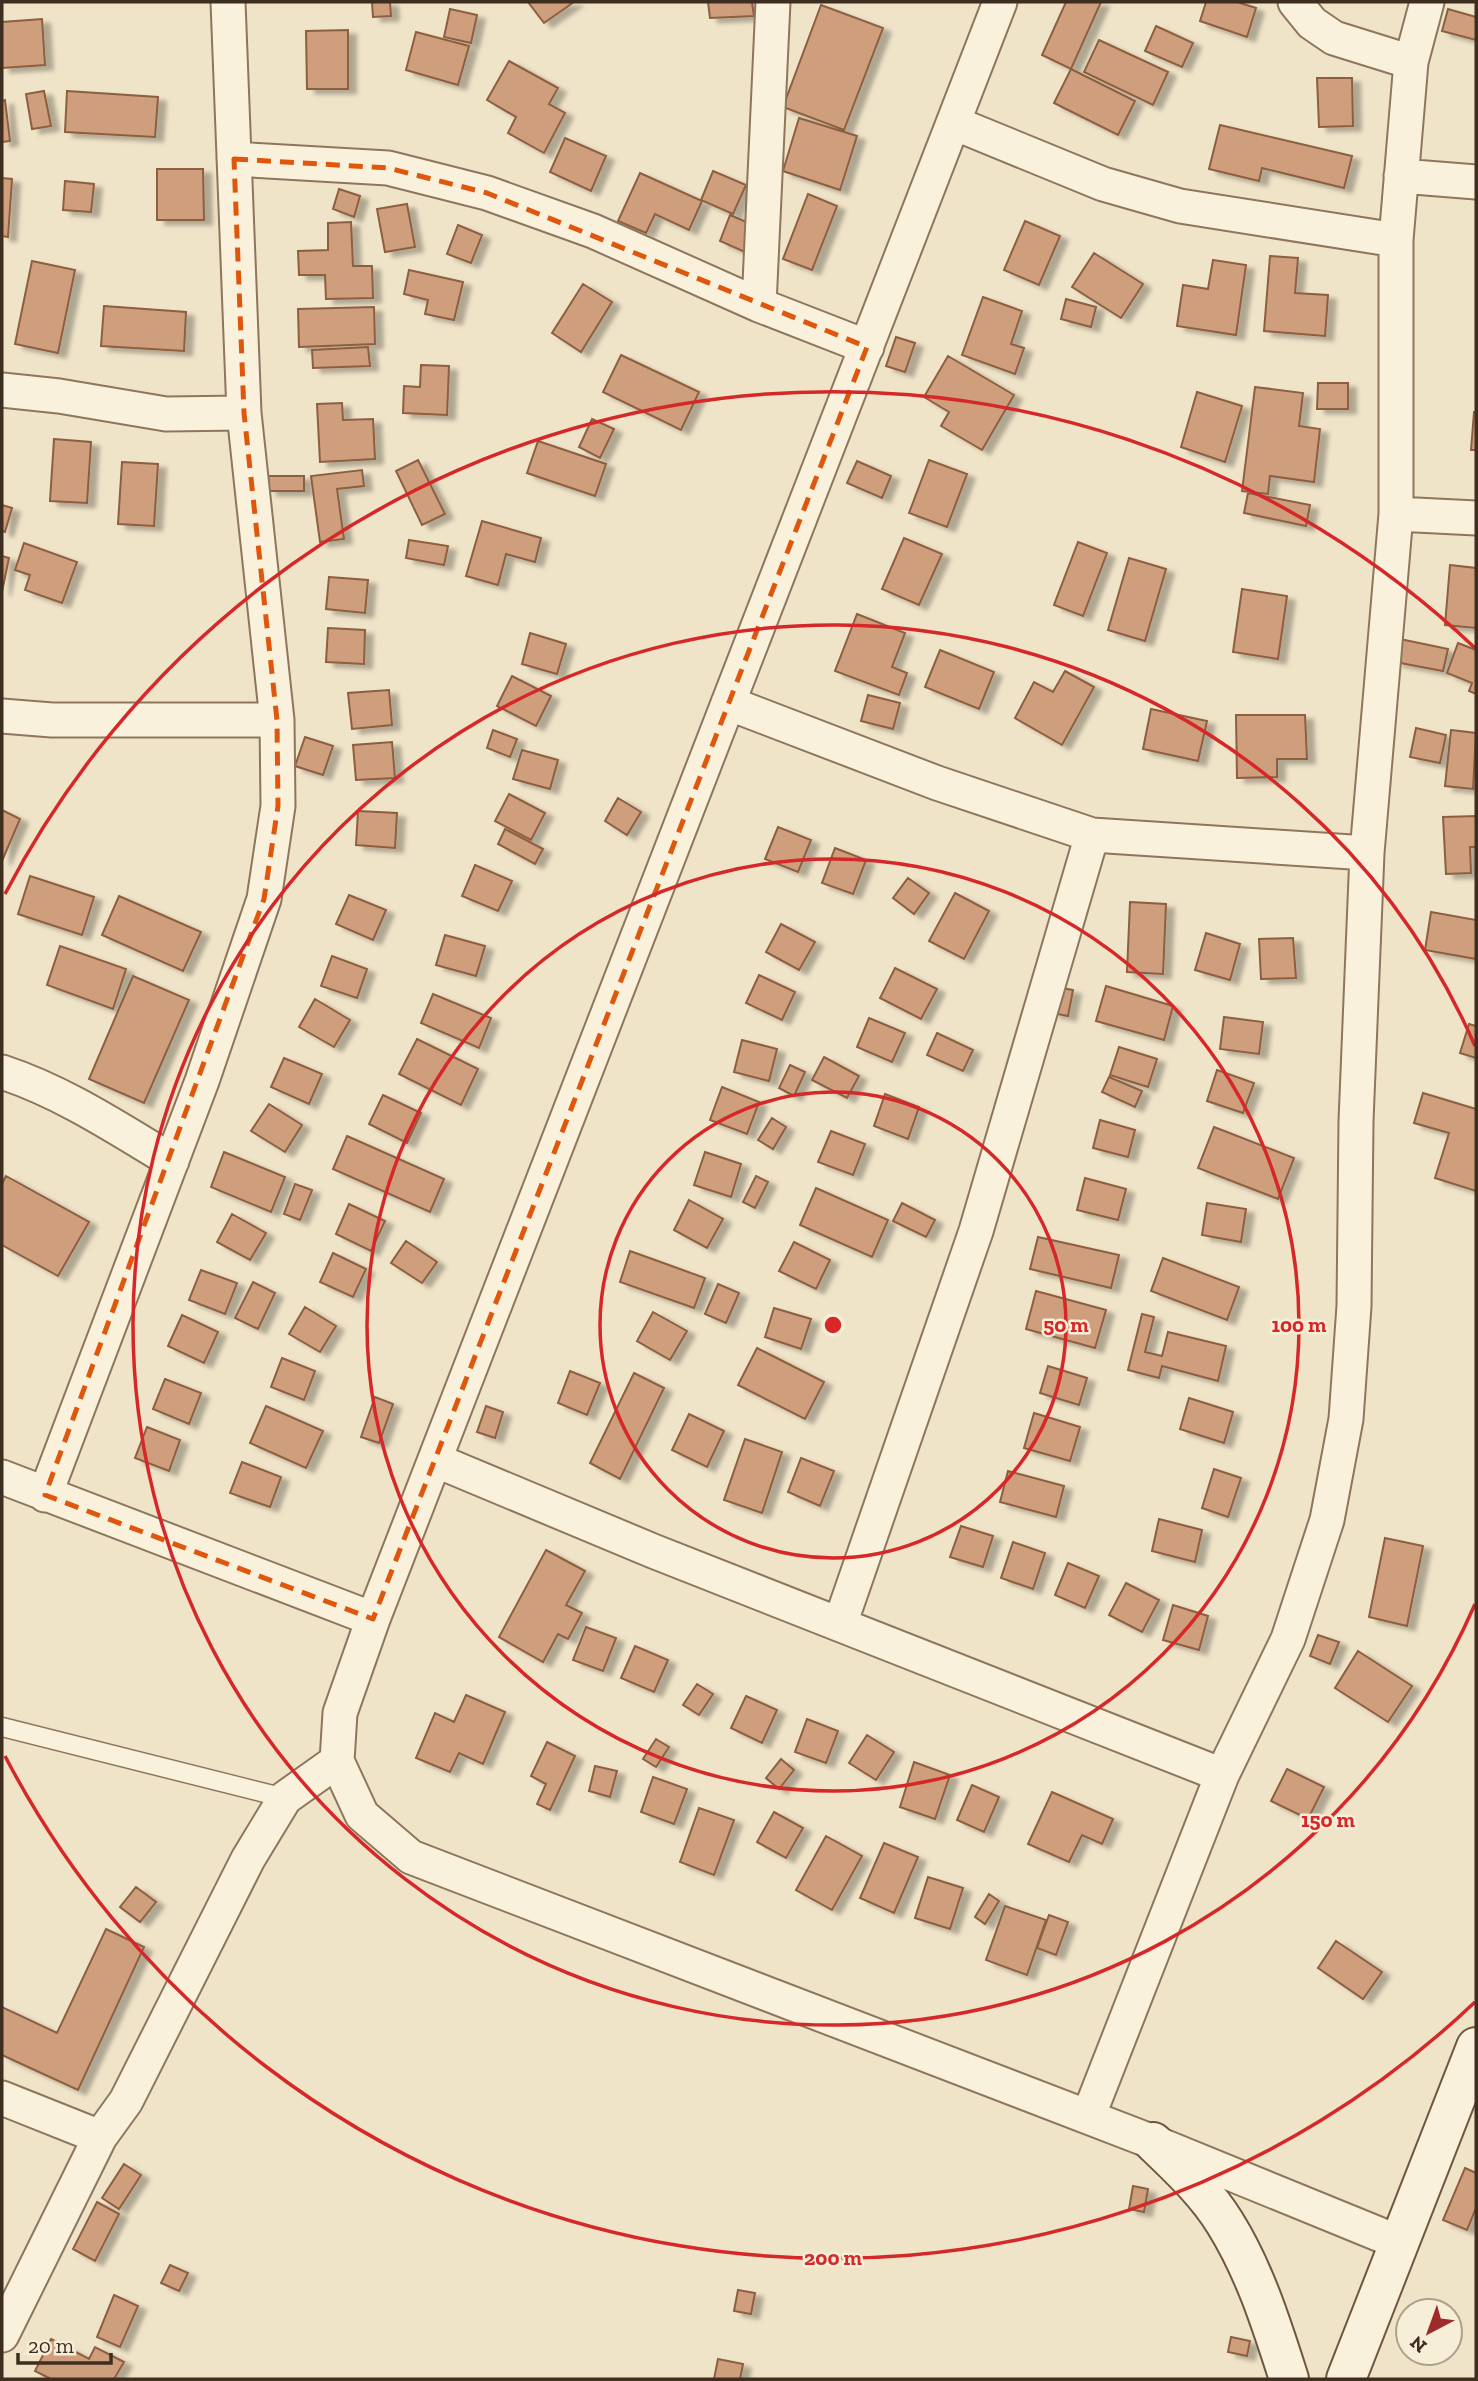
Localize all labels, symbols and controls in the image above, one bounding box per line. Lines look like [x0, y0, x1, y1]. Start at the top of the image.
text: 50 m [1043, 1312, 1089, 1337]
text: 100 m [1272, 1312, 1327, 1337]
centre of rings [821, 1313, 845, 1337]
text: 150 m [1301, 1807, 1356, 1832]
text: 200 m [804, 2245, 862, 2270]
north arrow [1394, 2297, 1464, 2367]
scale bar [18, 2322, 110, 2366]
text: N [1405, 2331, 1431, 2358]
text: 20 m [28, 2333, 74, 2358]

